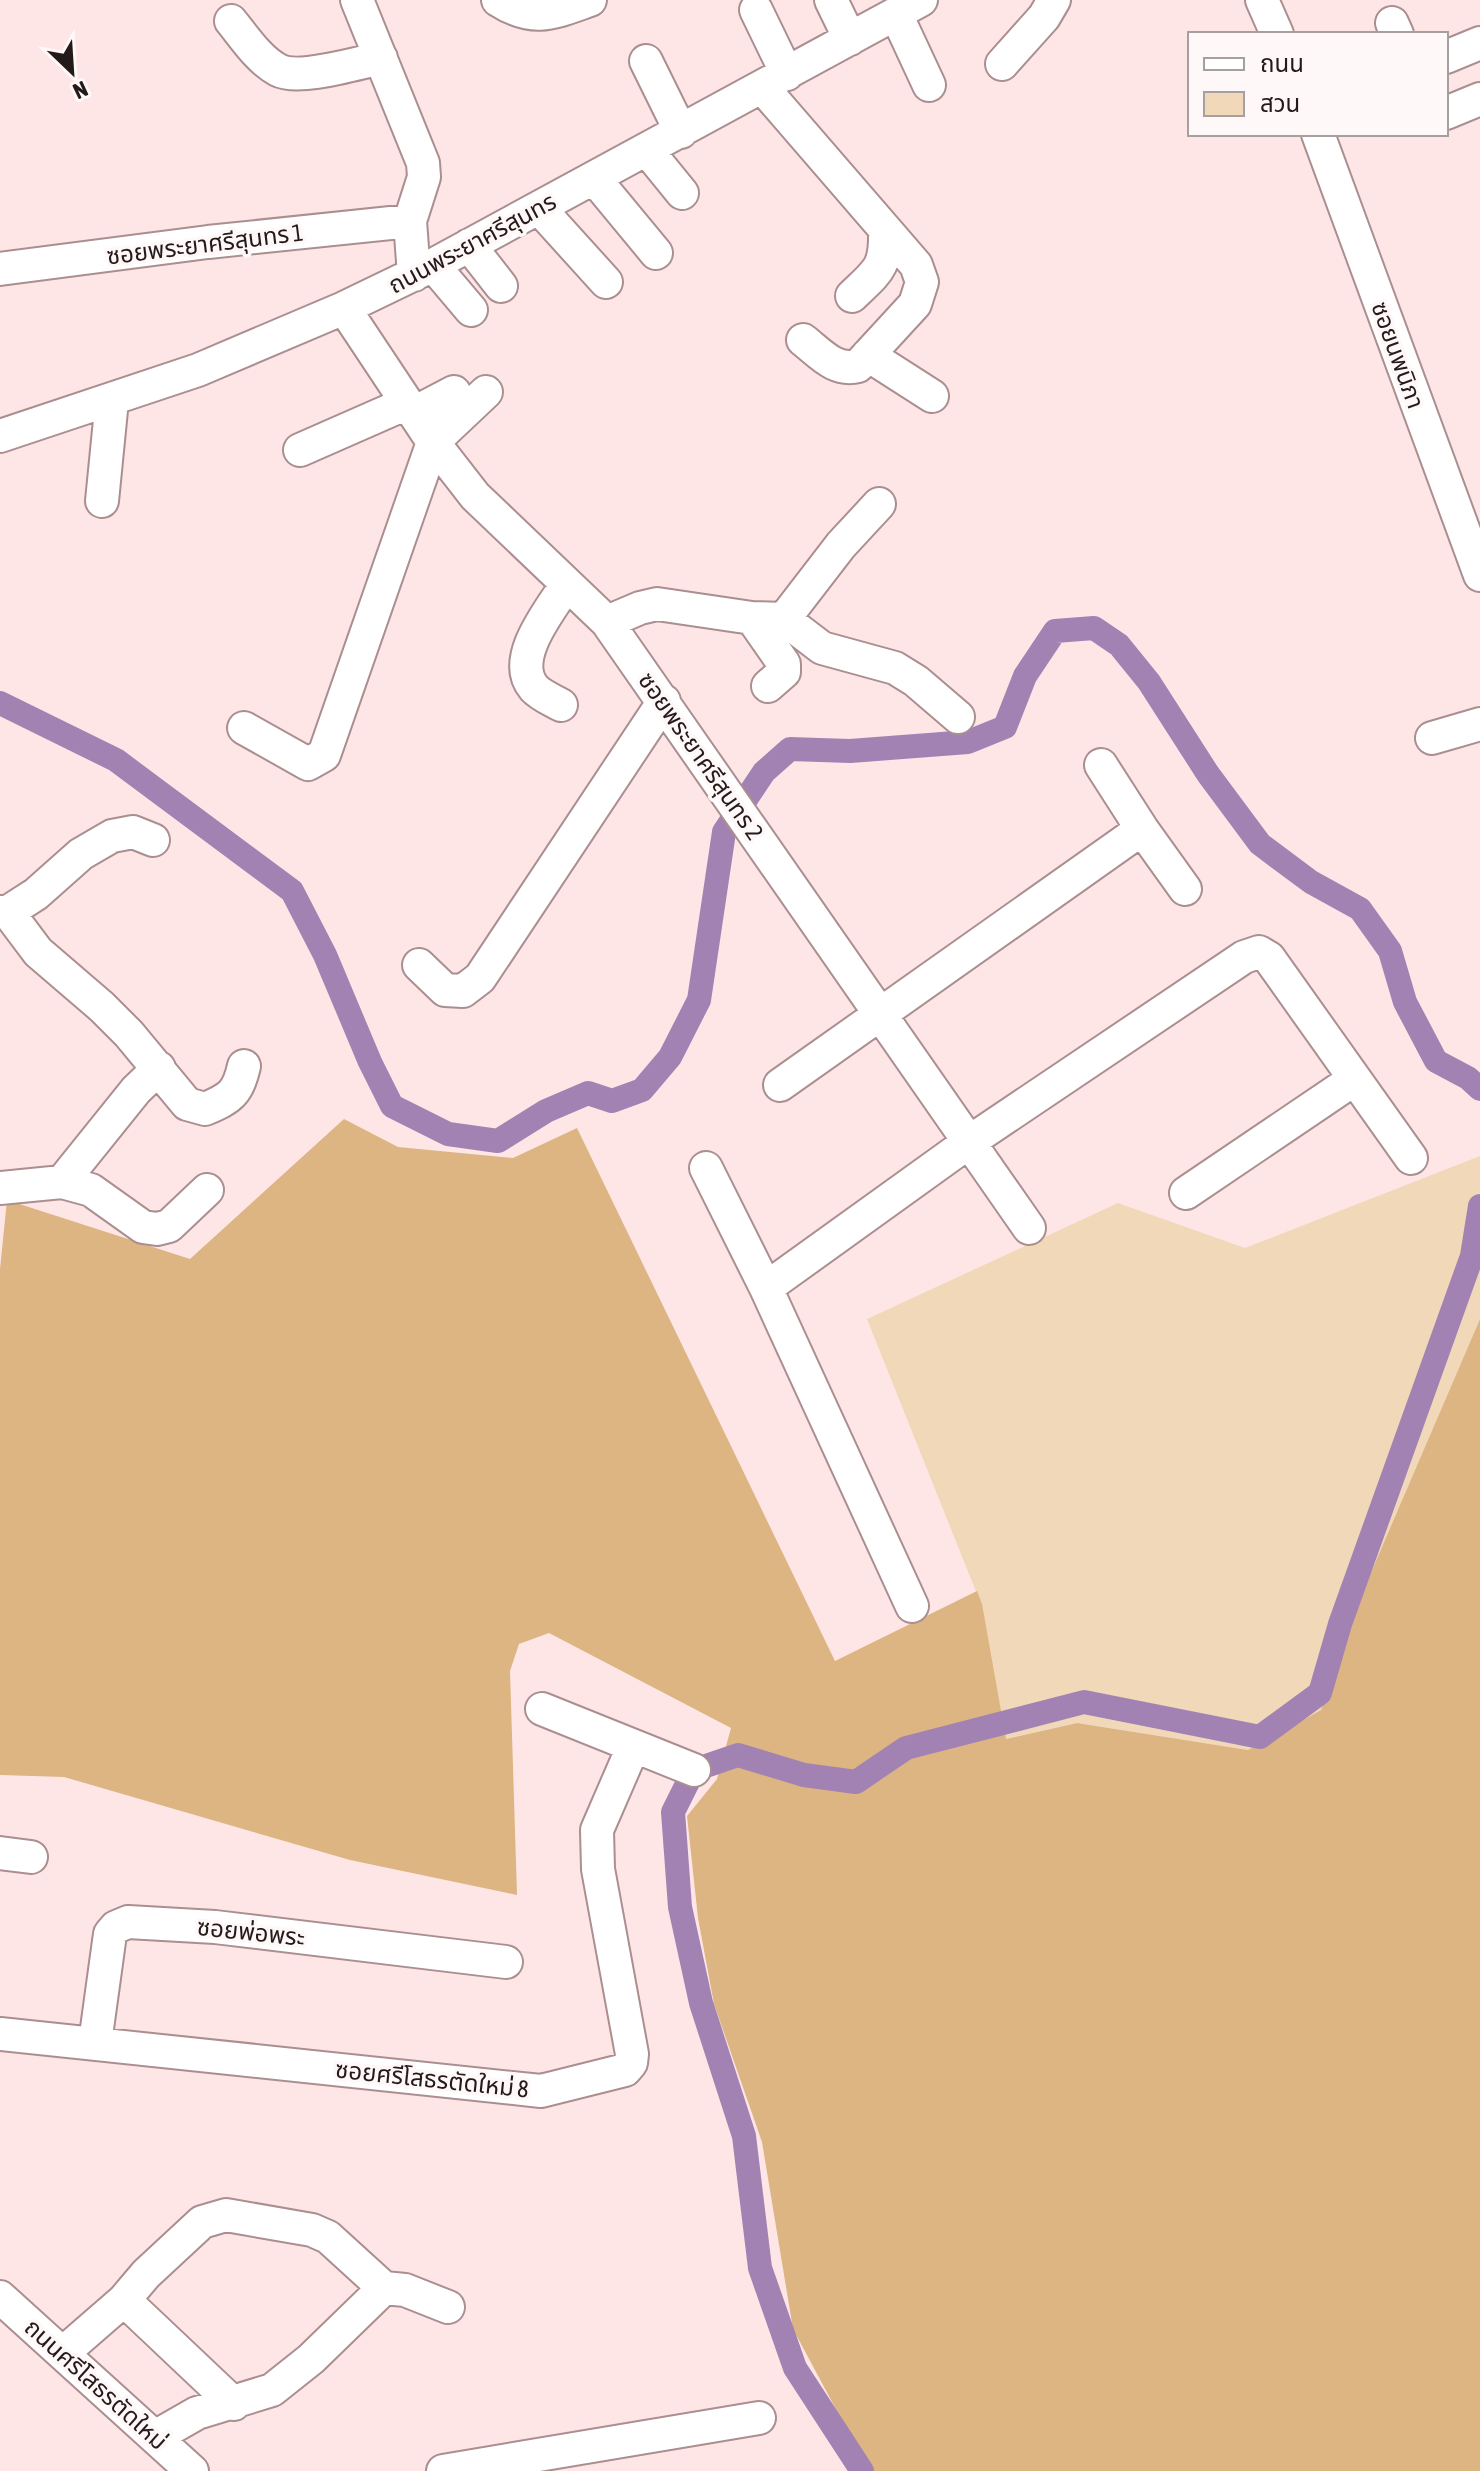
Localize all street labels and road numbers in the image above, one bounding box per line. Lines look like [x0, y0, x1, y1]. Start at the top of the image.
street label: ถนนพระยาศรีสุนทร [384, 187, 561, 300]
street label: ซอยพระยาศรีสุนทร 1 [105, 219, 305, 271]
street label: ซอยนพนิภา [1366, 298, 1430, 412]
street label: ซอยพระยาศรีสุนทร 2 [632, 667, 769, 846]
street label: ซอยพ่อพระ [196, 1913, 306, 1951]
street label: ซอยศรีโสธรตัดใหม่ 8 [334, 2055, 530, 2103]
street label: ถนนศรีโสธรตัดใหม่ [19, 2313, 173, 2455]

